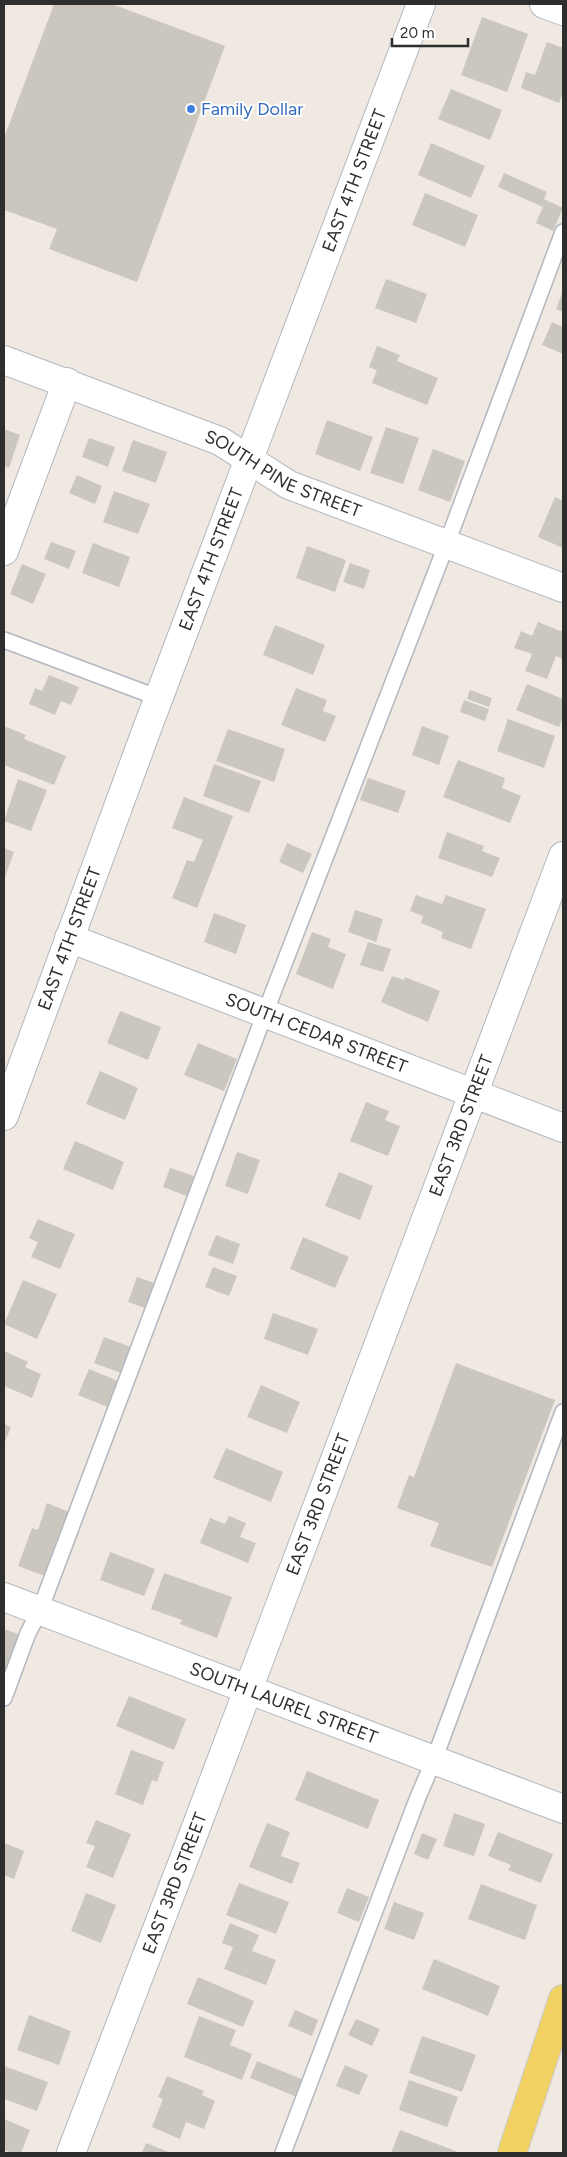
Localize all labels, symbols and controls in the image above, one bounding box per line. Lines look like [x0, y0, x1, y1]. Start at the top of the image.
scale bar [392, 15, 468, 47]
text: 20 m [400, 24, 434, 42]
place label: Family Dollar [201, 98, 303, 120]
marker: Family Dollar [185, 103, 197, 115]
street label: EAST 4TH STREET [317, 106, 391, 255]
street label: SOUTH PINE STREET [202, 425, 364, 522]
street label: EAST 4TH STREET [174, 485, 248, 634]
street label: EAST 4TH STREET [33, 864, 106, 1013]
street label: SOUTH CEDAR STREET [222, 988, 410, 1078]
street label: EAST 3RD STREET [424, 1052, 498, 1200]
street label: EAST 3RD STREET [281, 1430, 355, 1578]
street label: SOUTH LAUREL STREET [187, 1657, 381, 1749]
street label: EAST 3RD STREET [138, 1809, 212, 1957]

